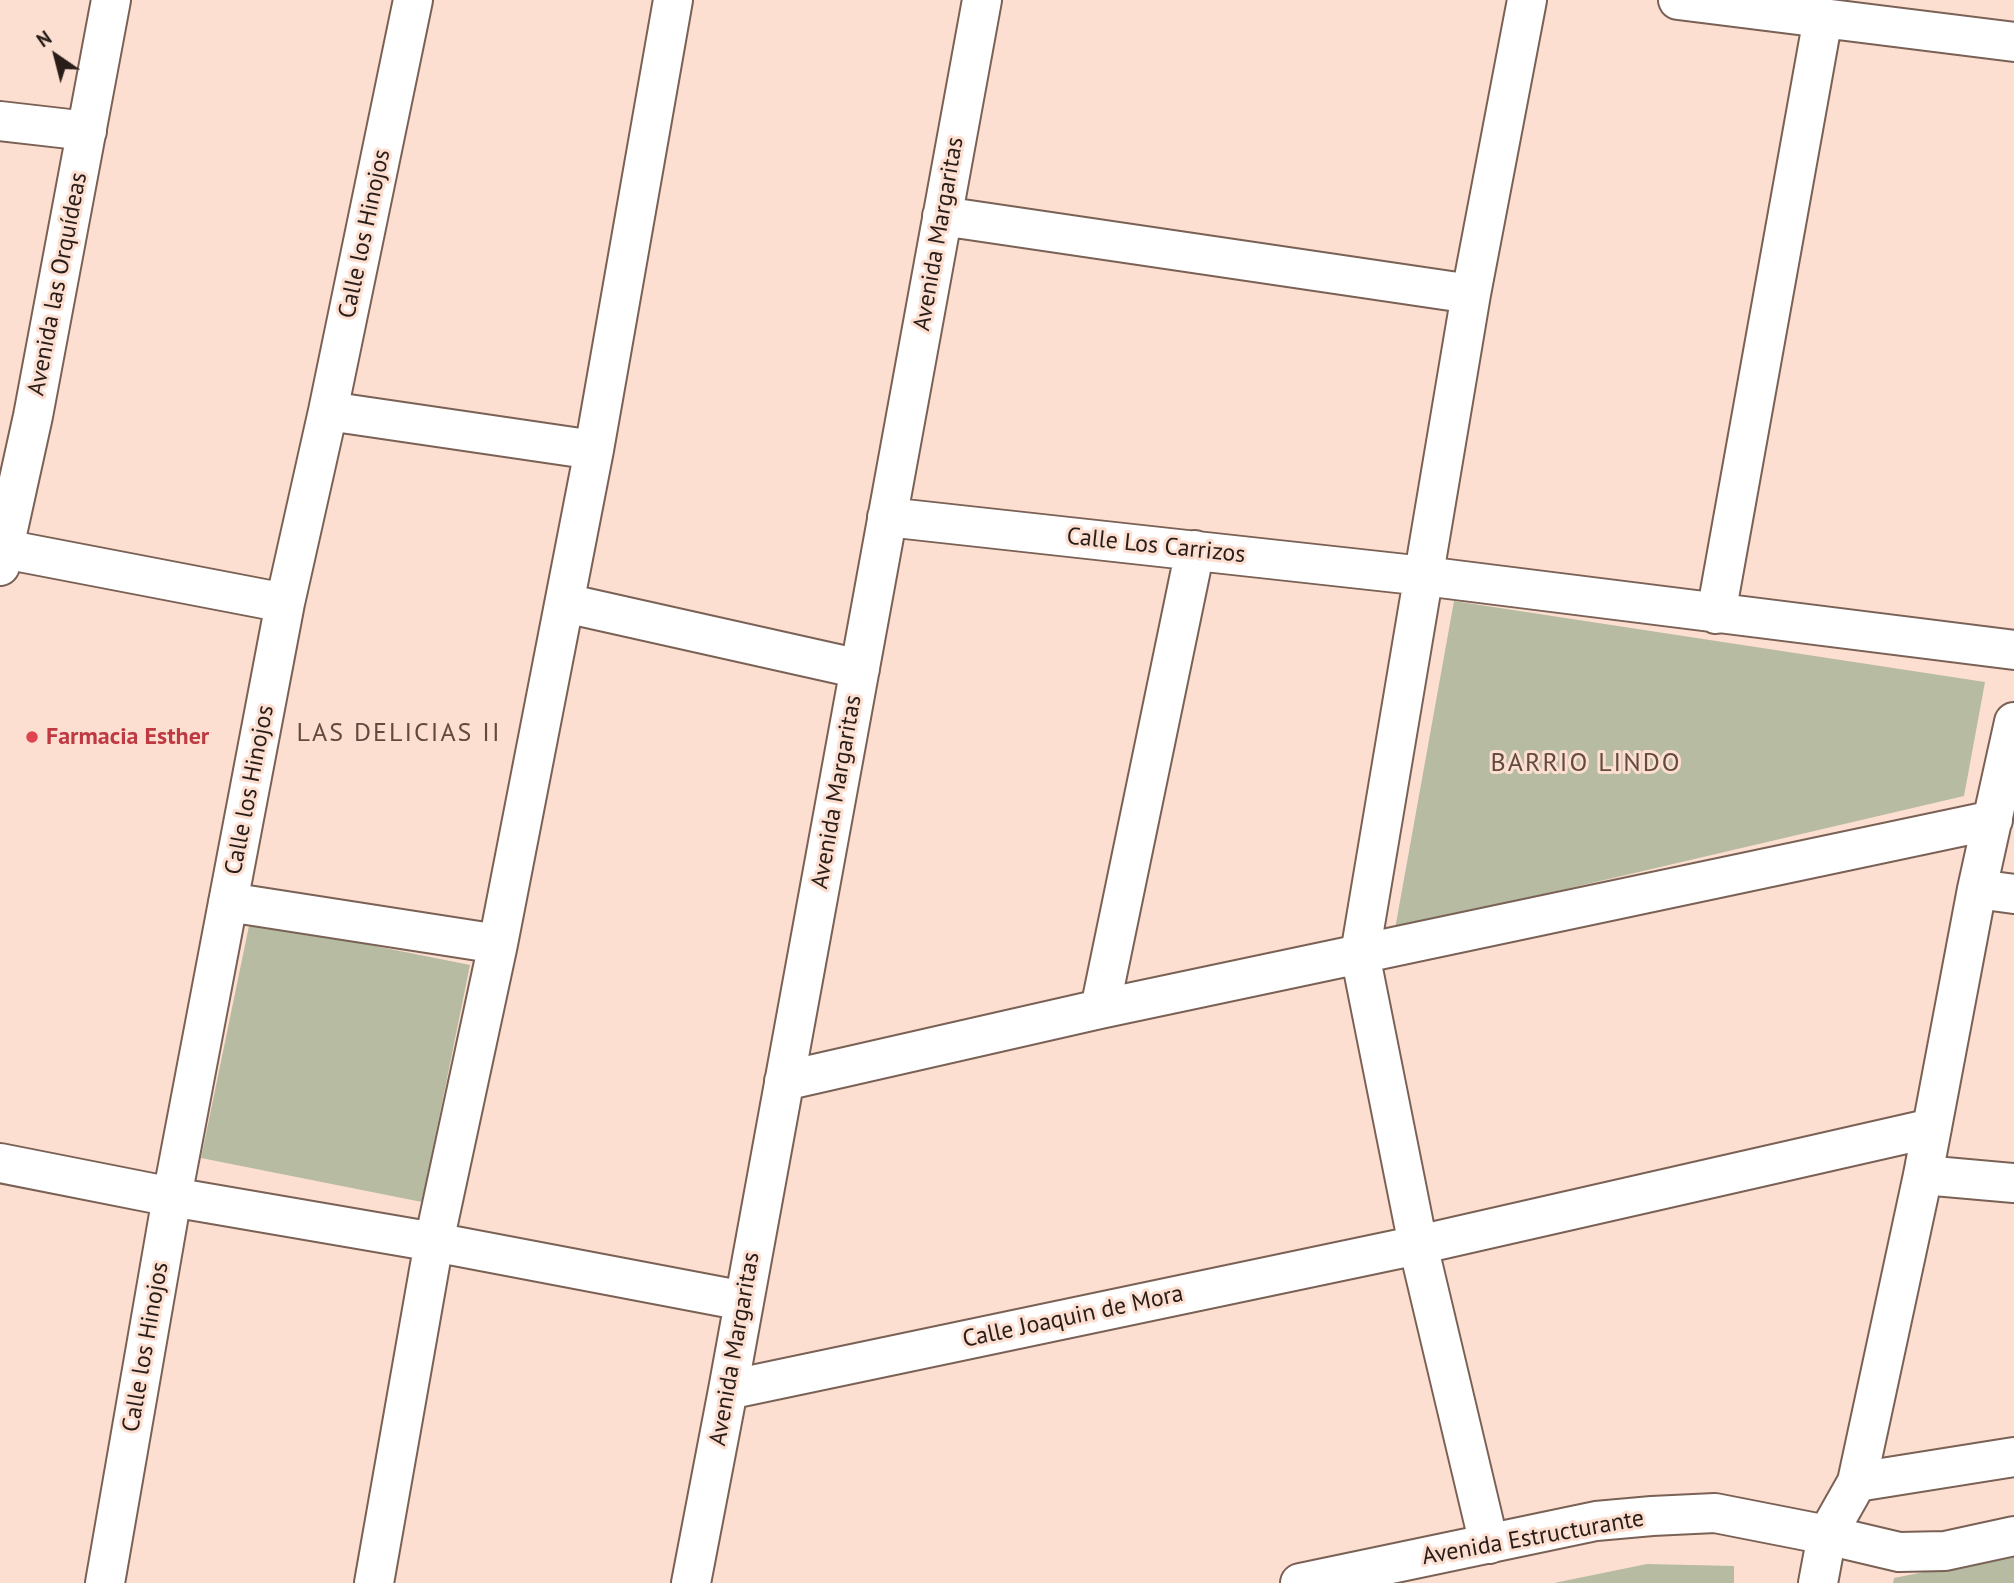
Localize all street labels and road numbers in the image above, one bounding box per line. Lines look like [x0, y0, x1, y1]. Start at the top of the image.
street label: Avenida Margaritas [908, 135, 970, 333]
street label: Calle los Hinojos [333, 147, 397, 321]
street label: Avenida las Orquídeas [22, 170, 94, 398]
street label: Calle Los Carrizos [1065, 522, 1247, 570]
street label: Avenida Margaritas [806, 693, 868, 891]
street label: Calle los Hinojos [219, 703, 281, 877]
street label: Avenida Margaritas [704, 1250, 766, 1448]
street label: Calle los Hinojos [117, 1260, 175, 1434]
street label: Calle Joaquin de Mora [960, 1280, 1186, 1354]
street label: Avenida Estructurante [1420, 1504, 1646, 1572]

